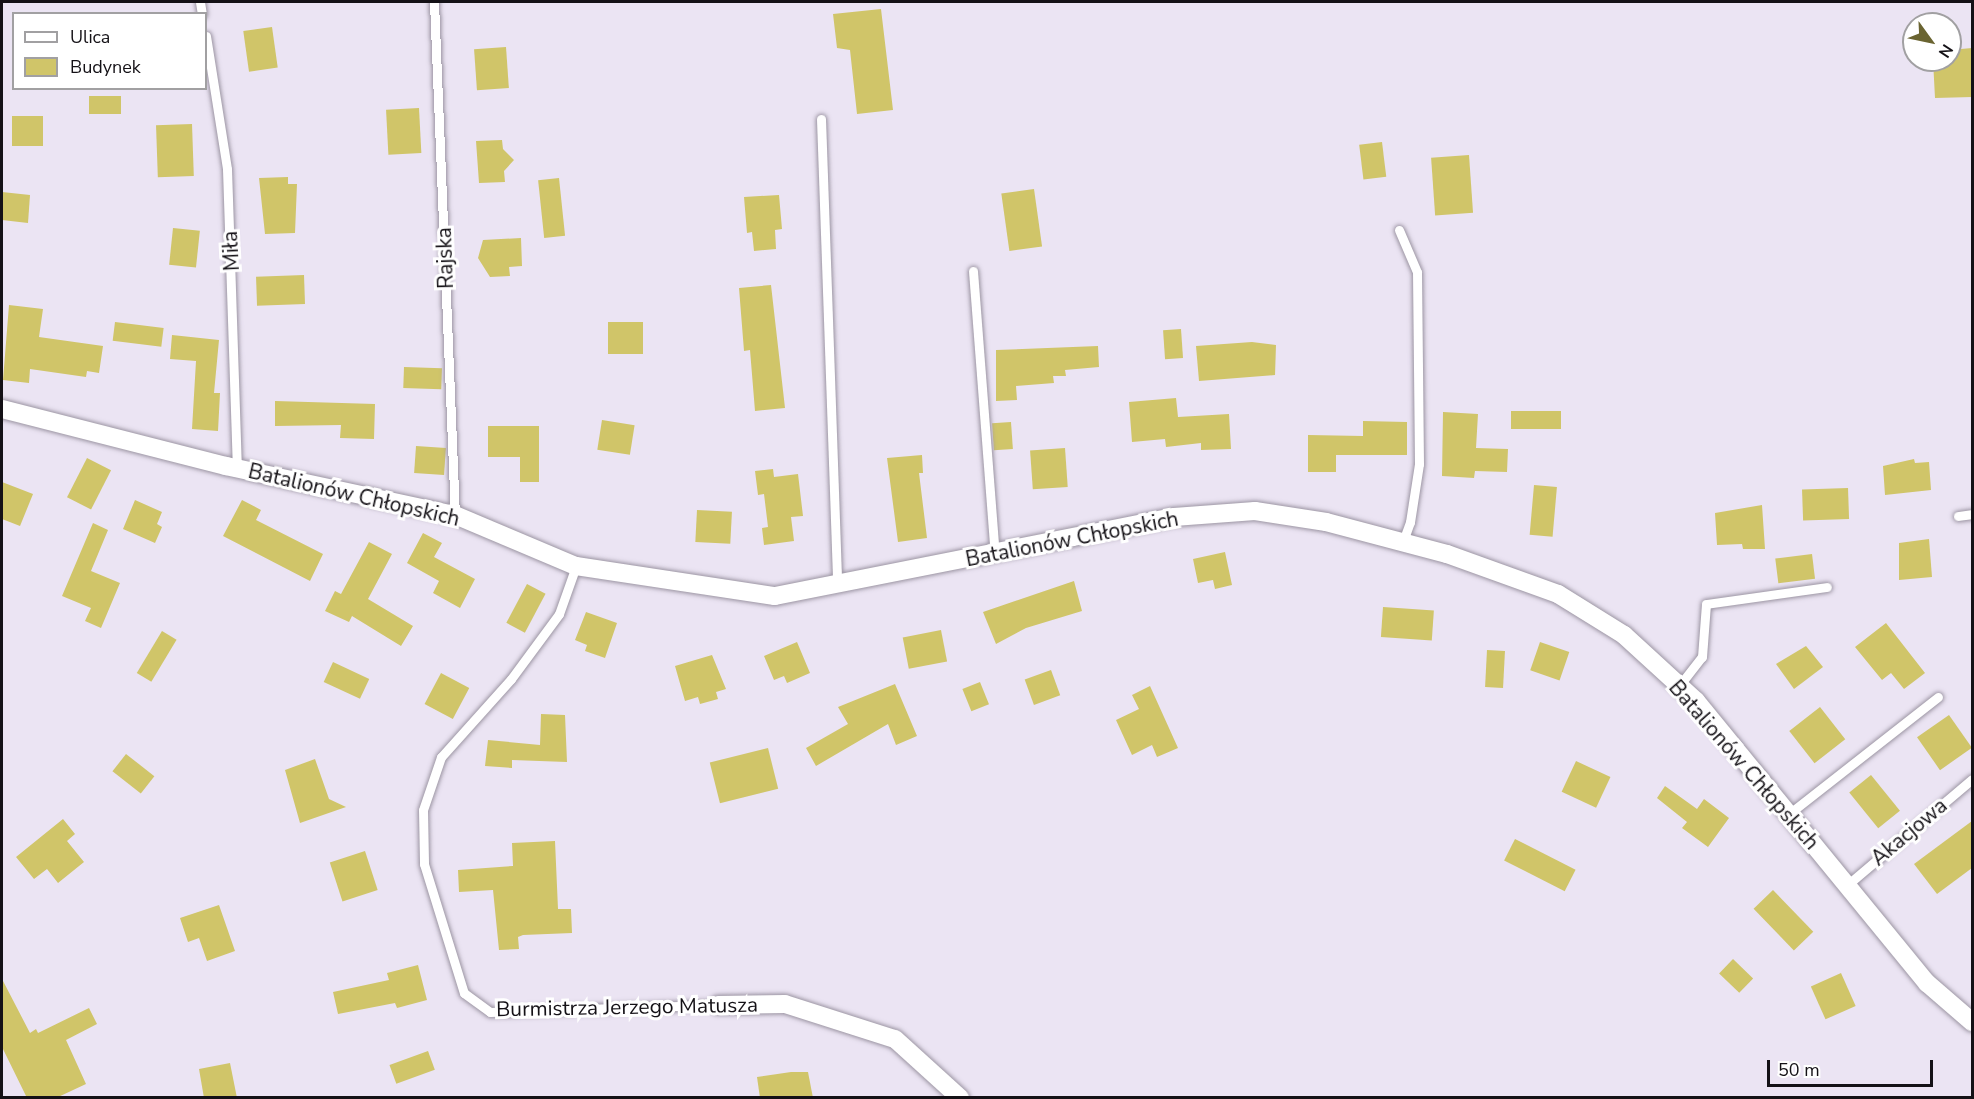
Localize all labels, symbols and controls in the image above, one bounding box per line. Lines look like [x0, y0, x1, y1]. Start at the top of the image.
legend [12, 12, 207, 90]
north arrow [1902, 12, 1962, 72]
text: Ulica [70, 25, 110, 49]
text: N [1933, 40, 1958, 62]
text: Budynek [70, 55, 141, 79]
street label: Rajska [431, 227, 459, 289]
street label: Miła [217, 230, 245, 272]
street label: Batalionów Chłopskich [246, 458, 462, 532]
street label: Batalionów Chłopskich [963, 506, 1181, 572]
street label: Batalionów Chłopskich [1664, 675, 1824, 855]
street label: Akacjowa [1866, 793, 1952, 871]
street label: Burmistrza Jerzego Matusza [496, 992, 758, 1022]
scale bar [1770, 1048, 1936, 1086]
text: 50 m [1778, 1058, 1820, 1082]

